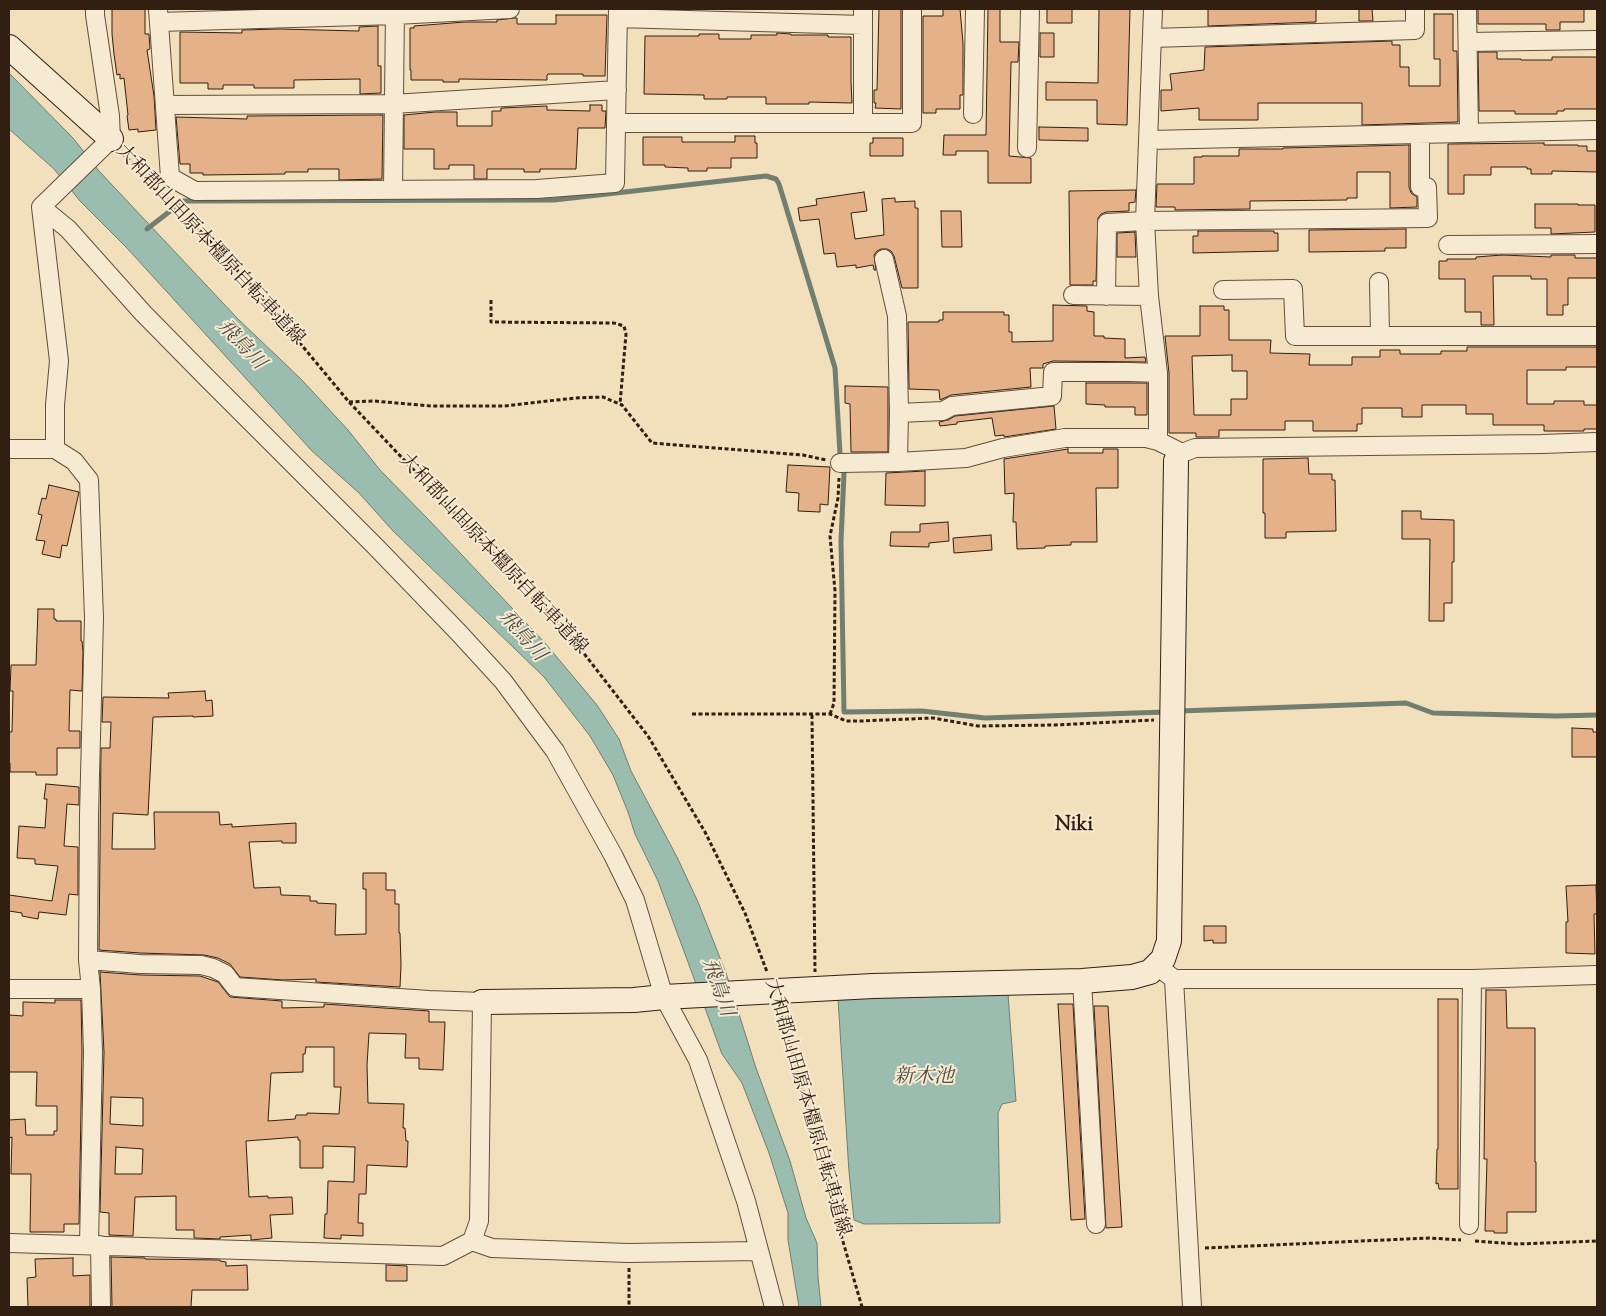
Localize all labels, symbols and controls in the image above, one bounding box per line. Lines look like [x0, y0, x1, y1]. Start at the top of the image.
street label: 大和郡山田原本橿原自転車道線 [110, 141, 308, 351]
water label: 飛鳥川 [211, 316, 269, 376]
street label: 大和郡山田原本橿原自転車道線 [393, 450, 591, 660]
water label: 飛鳥川 [492, 606, 550, 668]
district label: Niki [1055, 815, 1093, 839]
water label: 飛鳥川 [695, 956, 737, 1020]
street label: 大和郡山田原本橿原自転車道線 [758, 977, 854, 1239]
water label: 新木池 [894, 1067, 954, 1091]

